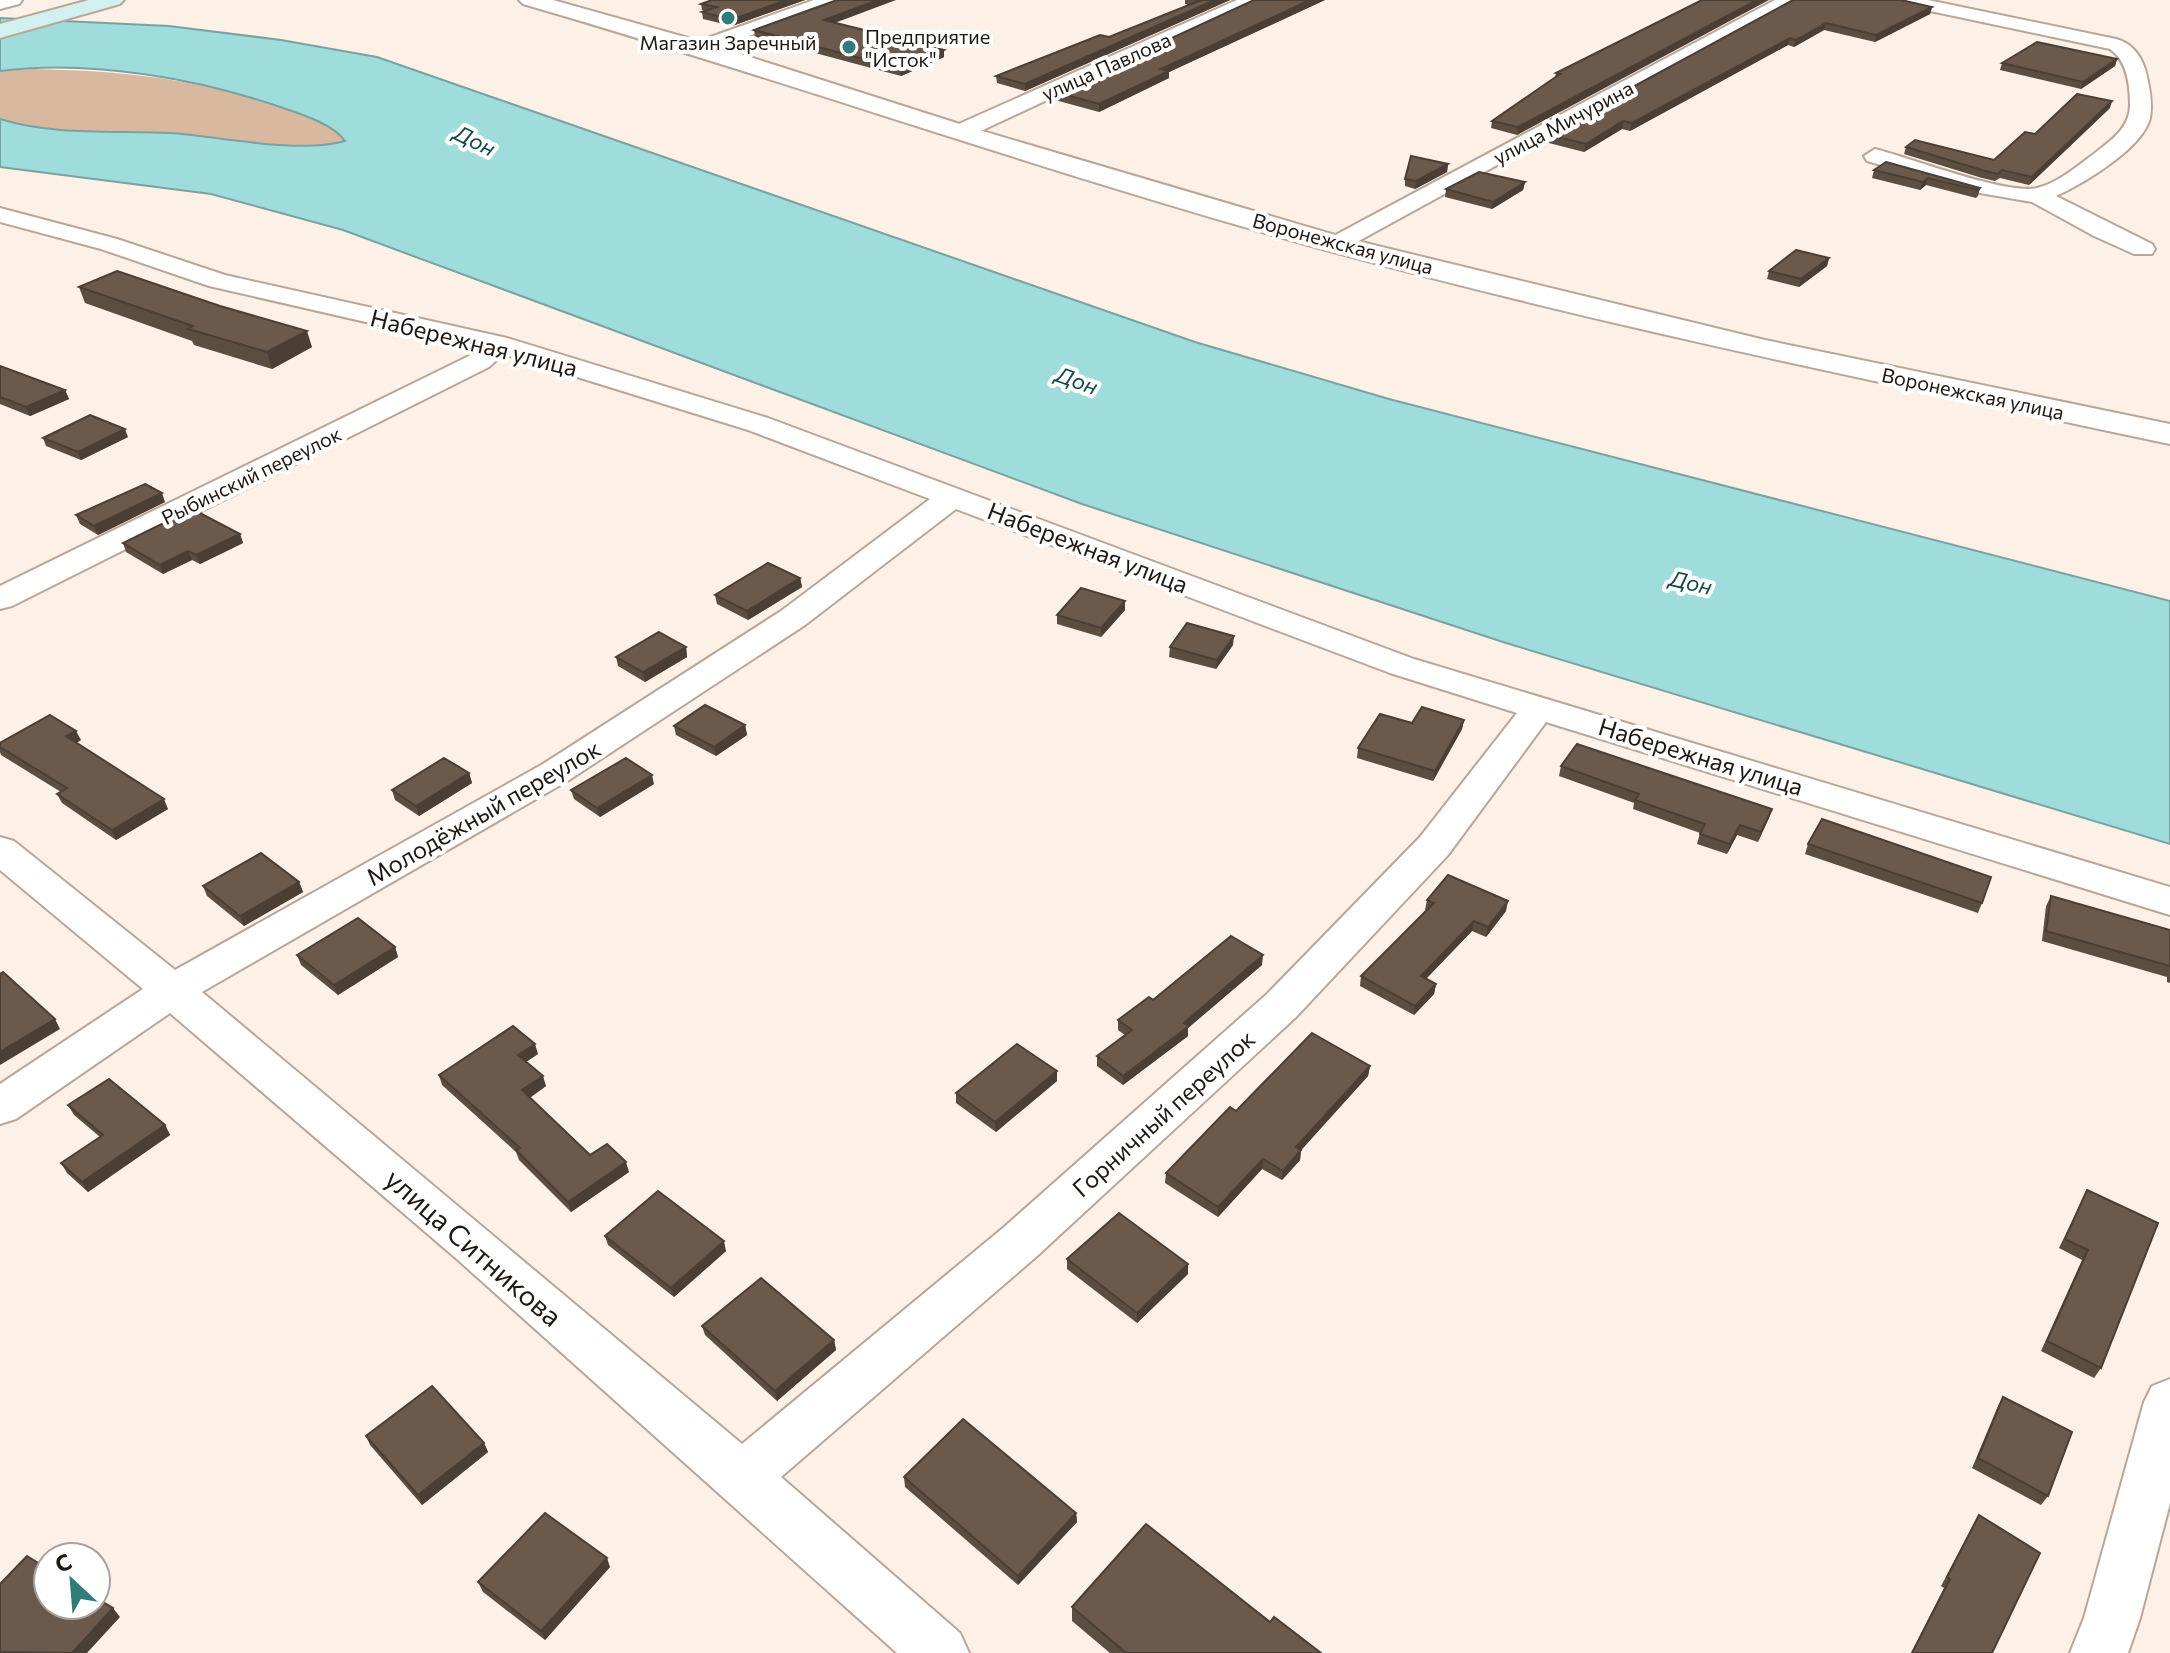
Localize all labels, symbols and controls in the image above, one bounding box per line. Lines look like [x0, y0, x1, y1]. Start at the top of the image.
marker: Магазин Заречный [719, 9, 737, 27]
place label: Предприятие "Исток" [865, 24, 990, 71]
street label: улица Павлова [1038, 27, 1174, 105]
place label: Магазин Заречный [640, 30, 816, 54]
marker: Предприятие "Исток" [840, 38, 858, 56]
street label: улица Мичурина [1489, 75, 1637, 169]
water label: Дон [448, 118, 500, 162]
street label: Воронежская улица [1250, 207, 1436, 279]
street label: Набережная улица [367, 302, 581, 382]
water label: Дон [1050, 359, 1102, 400]
street label: Воронежская улица [1880, 362, 2066, 424]
street label: Рыбинский переулок [157, 421, 345, 529]
street label: Набережная улица [984, 495, 1192, 599]
water label: Дон [1665, 564, 1715, 600]
street label: Набережная улица [1595, 711, 1807, 801]
street label: Молодёжный переулок [361, 733, 605, 891]
street label: Горничный переулок [1066, 1023, 1260, 1202]
street label: улица Ситникова [379, 1161, 569, 1333]
north arrow [32, 1541, 112, 1621]
text: С [50, 1547, 76, 1578]

